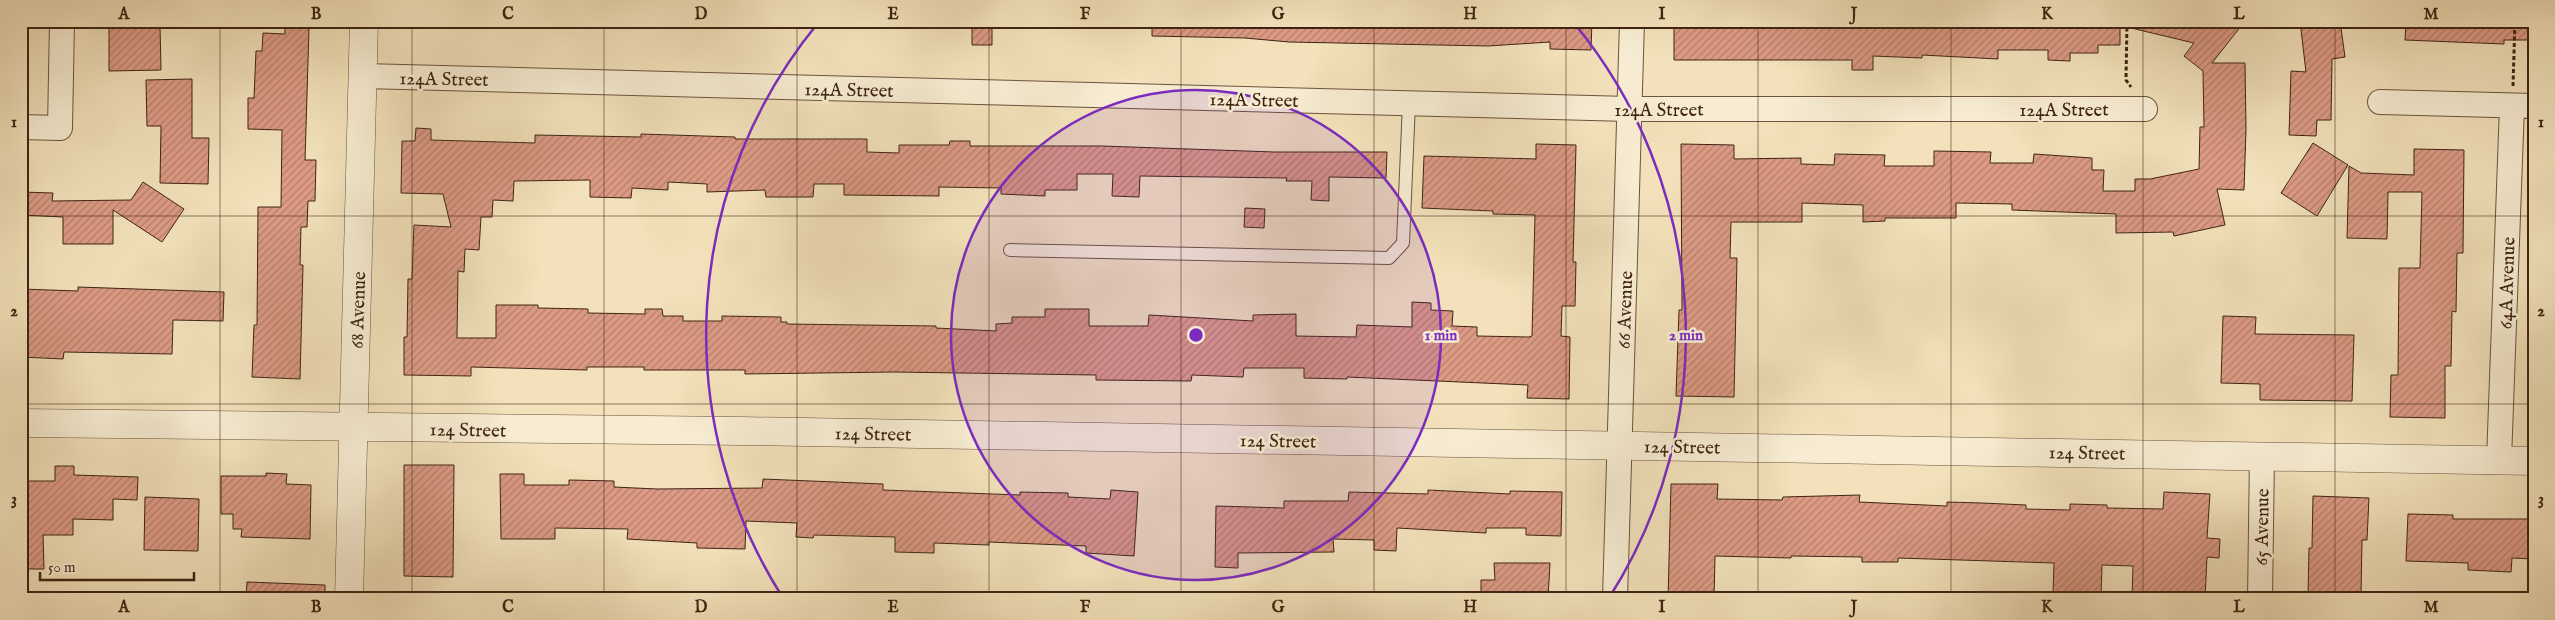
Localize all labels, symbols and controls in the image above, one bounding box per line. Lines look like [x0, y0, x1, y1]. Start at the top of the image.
text: A [118, 5, 131, 25]
text: B [311, 5, 322, 25]
text: C [502, 5, 514, 25]
text: D [695, 5, 708, 25]
text: E [887, 5, 899, 25]
text: F [1080, 5, 1091, 25]
text: G [1272, 5, 1285, 25]
text: H [1463, 5, 1477, 25]
text: I [1659, 5, 1666, 25]
text: J [1849, 5, 1858, 25]
text: K [2041, 5, 2054, 25]
text: L [2233, 5, 2245, 25]
text: M [2423, 5, 2439, 25]
street label: 124A Street [399, 67, 489, 93]
street label: 124A Street [804, 78, 894, 104]
street label: 124A Street [1209, 88, 1299, 114]
street label: 124A Street [1614, 99, 1704, 123]
street label: 124A Street [2019, 99, 2109, 123]
text: 1 [11, 113, 17, 133]
text: 1 [2538, 113, 2544, 133]
street label: 64A Avenue [2494, 236, 2522, 330]
street label: 66 Avenue [1613, 270, 1639, 350]
street label: 68 Avenue [346, 271, 372, 349]
text: 2 [10, 302, 18, 322]
text: 2 [2537, 302, 2545, 322]
centre of rings [1187, 326, 1205, 344]
text: 1 min [1425, 326, 1457, 345]
text: 2 min [1669, 326, 1703, 345]
street label: 124 Street [429, 418, 507, 444]
street label: 124 Street [834, 422, 912, 448]
street label: 124 Street [1239, 429, 1317, 455]
street label: 124 Street [1643, 435, 1721, 461]
street label: 124 Street [2048, 441, 2126, 467]
street label: 65 Avenue [2250, 488, 2276, 566]
text: 3 [11, 490, 17, 510]
text: 3 [2538, 490, 2544, 510]
scale bar [40, 550, 194, 582]
text: 50 m [48, 558, 76, 577]
text: A [118, 598, 131, 618]
text: B [311, 598, 322, 618]
text: C [502, 598, 514, 618]
text: D [695, 598, 708, 618]
text: E [887, 598, 899, 618]
text: F [1080, 598, 1091, 618]
text: G [1272, 598, 1285, 618]
text: H [1463, 598, 1477, 618]
text: I [1659, 598, 1666, 618]
text: J [1849, 598, 1858, 618]
text: K [2041, 598, 2054, 618]
text: L [2233, 598, 2245, 618]
text: M [2423, 598, 2439, 618]

